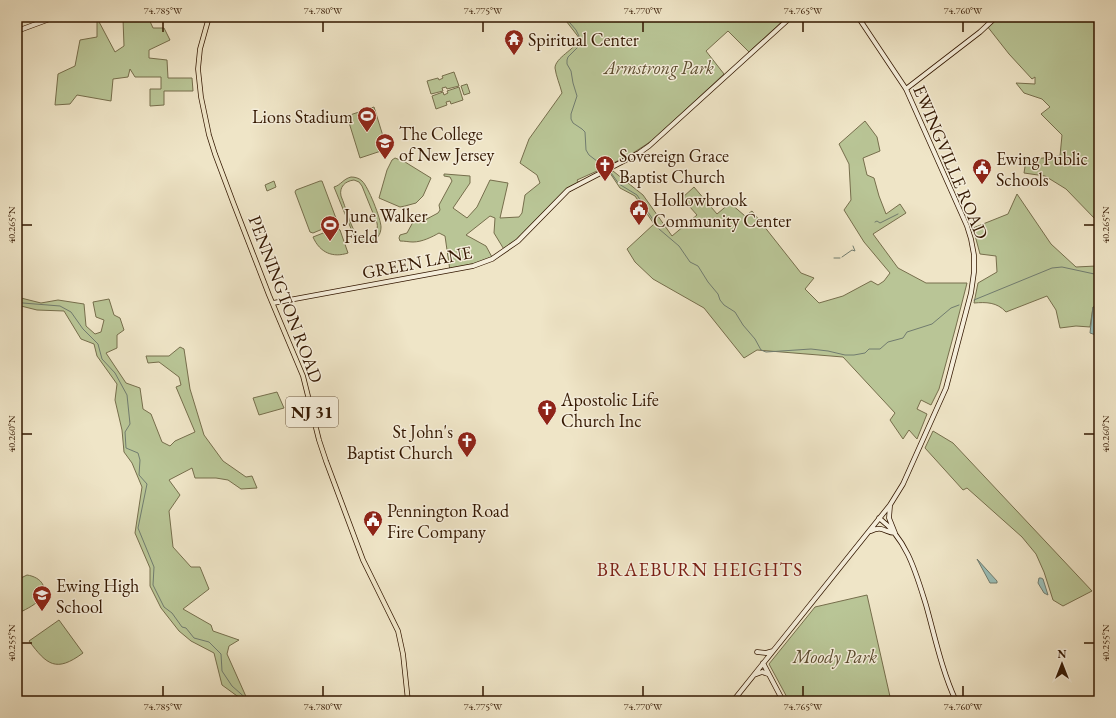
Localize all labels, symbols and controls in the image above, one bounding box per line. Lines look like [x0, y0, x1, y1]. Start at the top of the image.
text: 74.785°W [144, 4, 183, 17]
text: 74.780°W [304, 4, 343, 17]
text: 74.775°W [464, 4, 503, 17]
text: 74.770°W [624, 4, 663, 17]
text: 74.765°W [784, 4, 823, 17]
text: 74.760°W [944, 4, 983, 17]
temple icon: Spiritual Center [503, 28, 525, 56]
place label: Spiritual Center [528, 28, 639, 51]
park label: Armstrong Park [602, 56, 714, 80]
street label: EWINGVILLE ROAD [908, 81, 994, 243]
place label: Lions Stadium [252, 105, 353, 128]
sports icon: Lions Stadium [356, 105, 378, 133]
place label: The College of New Jersey [399, 122, 494, 166]
school or university icon: The College of New Jersey [374, 132, 396, 160]
place label: Sovereign Grace Baptist Church [619, 144, 729, 188]
place label: Ewing Public Schools [996, 147, 1088, 191]
church icon: Sovereign Grace Baptist Church [594, 154, 616, 182]
public building icon: Ewing Public Schools [971, 157, 993, 185]
place label: Hollowbrook Community Center [653, 188, 791, 232]
public building icon: Hollowbrook Community Center [628, 198, 650, 226]
place label: June Walker Field [342, 204, 427, 248]
text: 40.265°N [5, 206, 18, 244]
text: 40.265°N [1099, 206, 1112, 244]
street label: PENNINGTON ROAD [243, 212, 329, 386]
sports icon: June Walker Field [319, 214, 341, 242]
street label: GREEN LANE [360, 240, 474, 284]
place label: Apostolic Life Church Inc [560, 388, 659, 432]
road number: NJ 31 [286, 397, 338, 427]
church icon: Apostolic Life Church Inc [536, 398, 558, 426]
text: 40.260°N [5, 415, 18, 453]
text: 40.260°N [1099, 415, 1112, 453]
place label: St John's Baptist Church [347, 420, 453, 464]
church icon: St John's Baptist Church [456, 430, 478, 458]
place label: Pennington Road Fire Company [387, 499, 510, 543]
public building icon: Pennington Road Fire Company [362, 509, 384, 537]
district label: BRAEBURN HEIGHTS [597, 557, 803, 582]
place label: Ewing High School [56, 574, 139, 618]
school or university icon: Ewing High School [31, 584, 53, 612]
text: 40.255°N [5, 624, 18, 662]
text: 40.255°N [1099, 624, 1112, 662]
north arrow [1042, 644, 1082, 684]
park label: Moody Park [792, 645, 877, 669]
text: N [1058, 647, 1067, 661]
text: 74.785°W [144, 700, 183, 713]
text: 74.780°W [304, 700, 343, 713]
text: 74.775°W [464, 700, 503, 713]
text: 74.770°W [624, 700, 663, 713]
text: 74.765°W [784, 700, 823, 713]
text: 74.760°W [944, 700, 983, 713]

